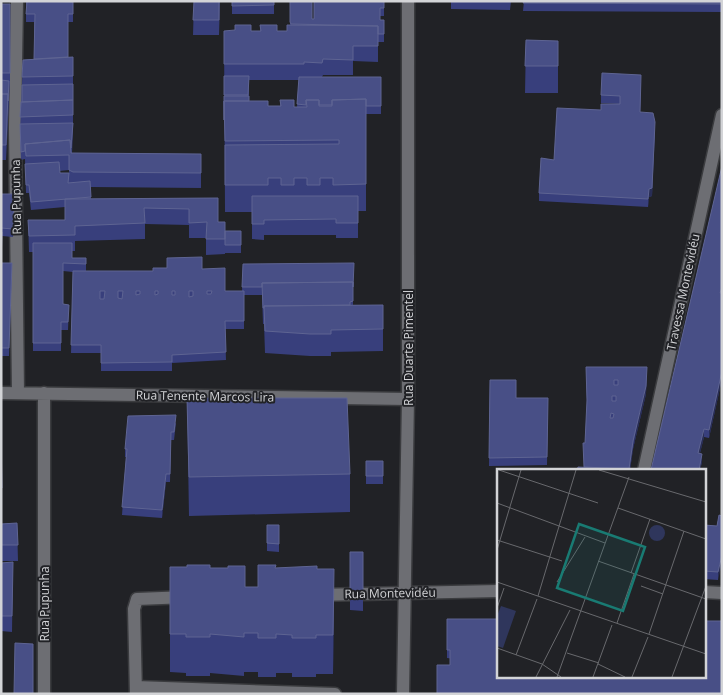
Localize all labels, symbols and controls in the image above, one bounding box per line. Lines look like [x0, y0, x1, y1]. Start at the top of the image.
street label: Rua Pupunha [7, 159, 25, 235]
street label: Travessa Montevidéu [662, 232, 704, 352]
street label: Rua Duarte Pimentel [400, 290, 417, 406]
street label: Rua Tenente Marcos Lira [136, 386, 274, 406]
inset map [497, 469, 706, 678]
street label: Rua Pupunha [36, 566, 53, 642]
street label: Rua Montevidéu [344, 584, 436, 602]

